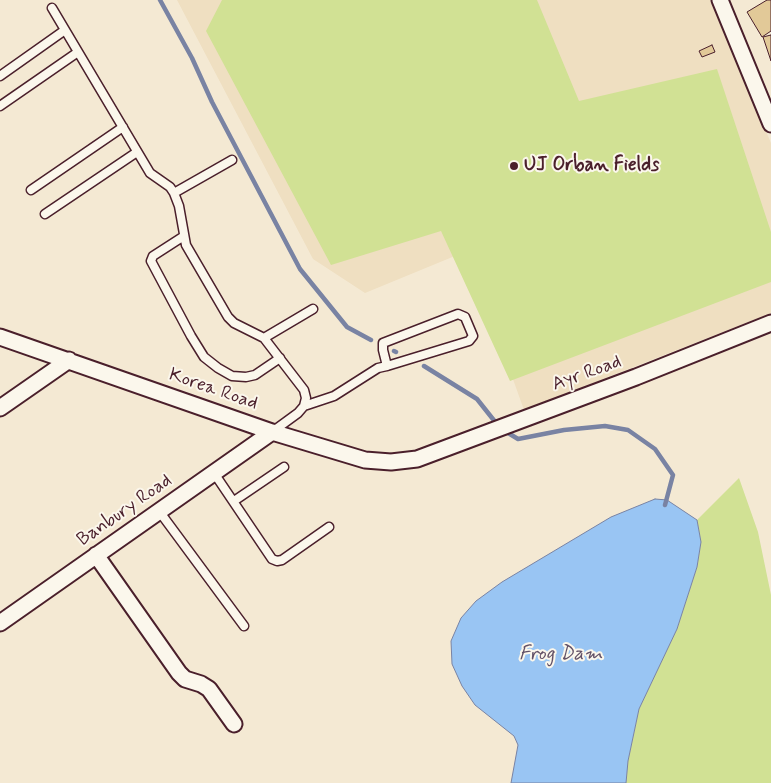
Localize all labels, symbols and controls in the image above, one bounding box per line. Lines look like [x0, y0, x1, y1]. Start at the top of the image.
place label: UJ Orban Fields [524, 155, 659, 177]
marker: UJ Orban Fields [508, 160, 520, 172]
street label: Ayr Road [549, 351, 625, 397]
street label: Korea Road [166, 364, 260, 416]
street label: Banbury Road [73, 470, 177, 552]
water label: Frog Dam [519, 643, 603, 667]

